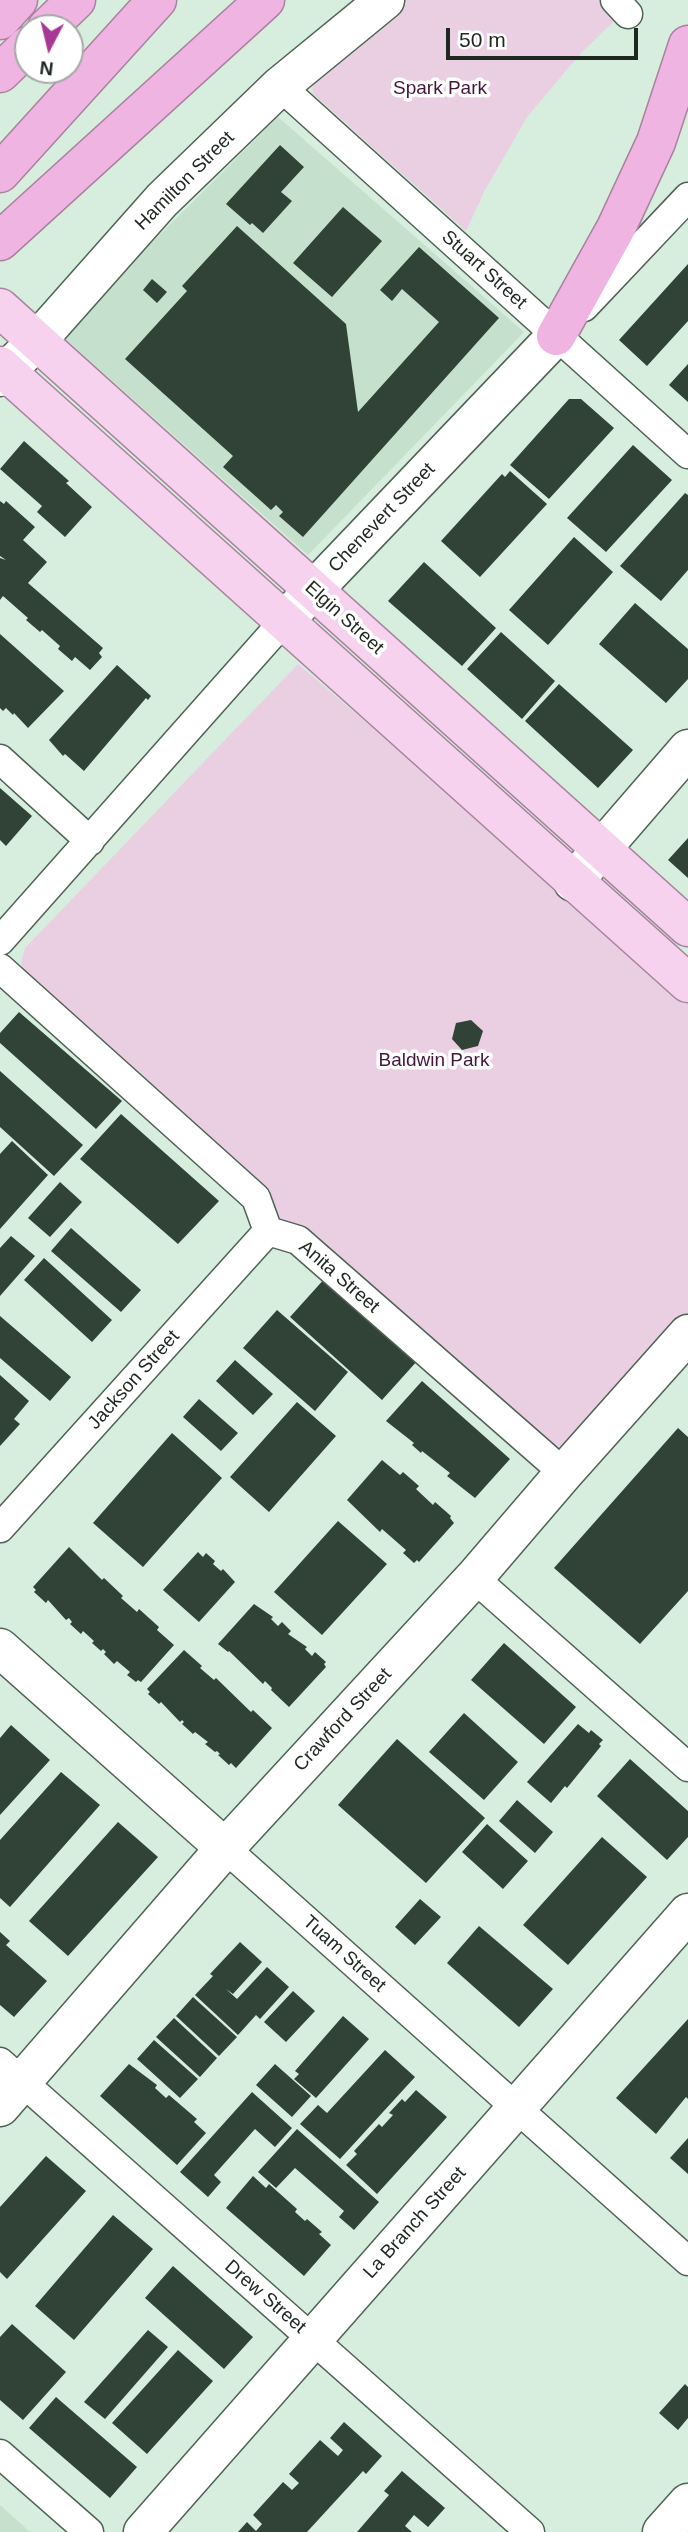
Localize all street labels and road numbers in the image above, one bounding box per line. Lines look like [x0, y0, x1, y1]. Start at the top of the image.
street label: Hamilton Street [131, 127, 239, 235]
street label: Stuart Street [437, 226, 531, 314]
street label: Chenevert Street [324, 458, 440, 578]
street label: Elgin Street [300, 577, 388, 659]
street label: Anita Street [294, 1236, 384, 1318]
street label: Jackson Street [83, 1326, 185, 1434]
street label: Crawford Street [289, 1664, 397, 1776]
street label: Tuam Street [298, 1911, 390, 1997]
street label: La Branch Street [359, 2162, 471, 2284]
street label: Drew Street [220, 2255, 310, 2339]

